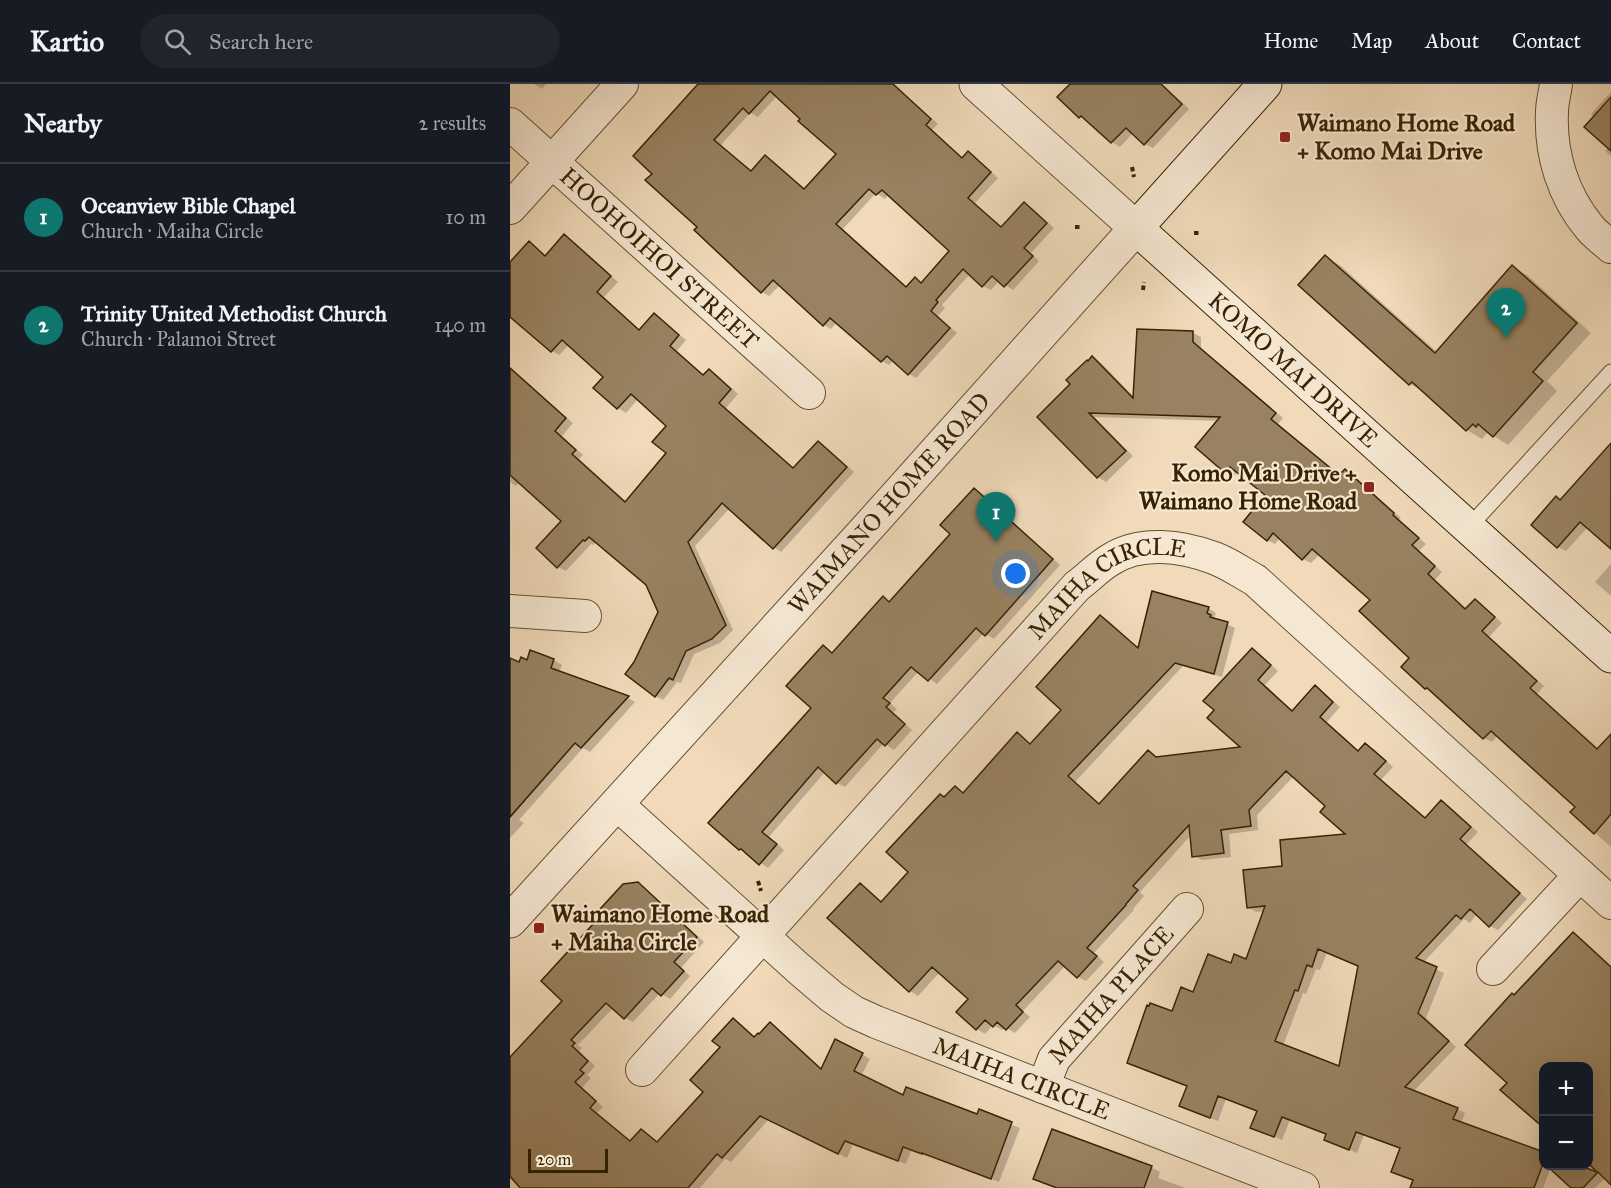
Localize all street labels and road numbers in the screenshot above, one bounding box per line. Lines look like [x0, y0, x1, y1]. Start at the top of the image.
street label: HOOHOIHOI STREET [554, 161, 765, 356]
street label: KOMO MAI DRIVE [1202, 285, 1384, 454]
street label: WAIMANO HOME ROAD [781, 386, 996, 620]
street label: MAIHA CIRCLE [1021, 532, 1189, 646]
street label: MAIHA PLACE [1042, 919, 1180, 1070]
street label: MAIHA CIRCLE [929, 1031, 1115, 1127]

